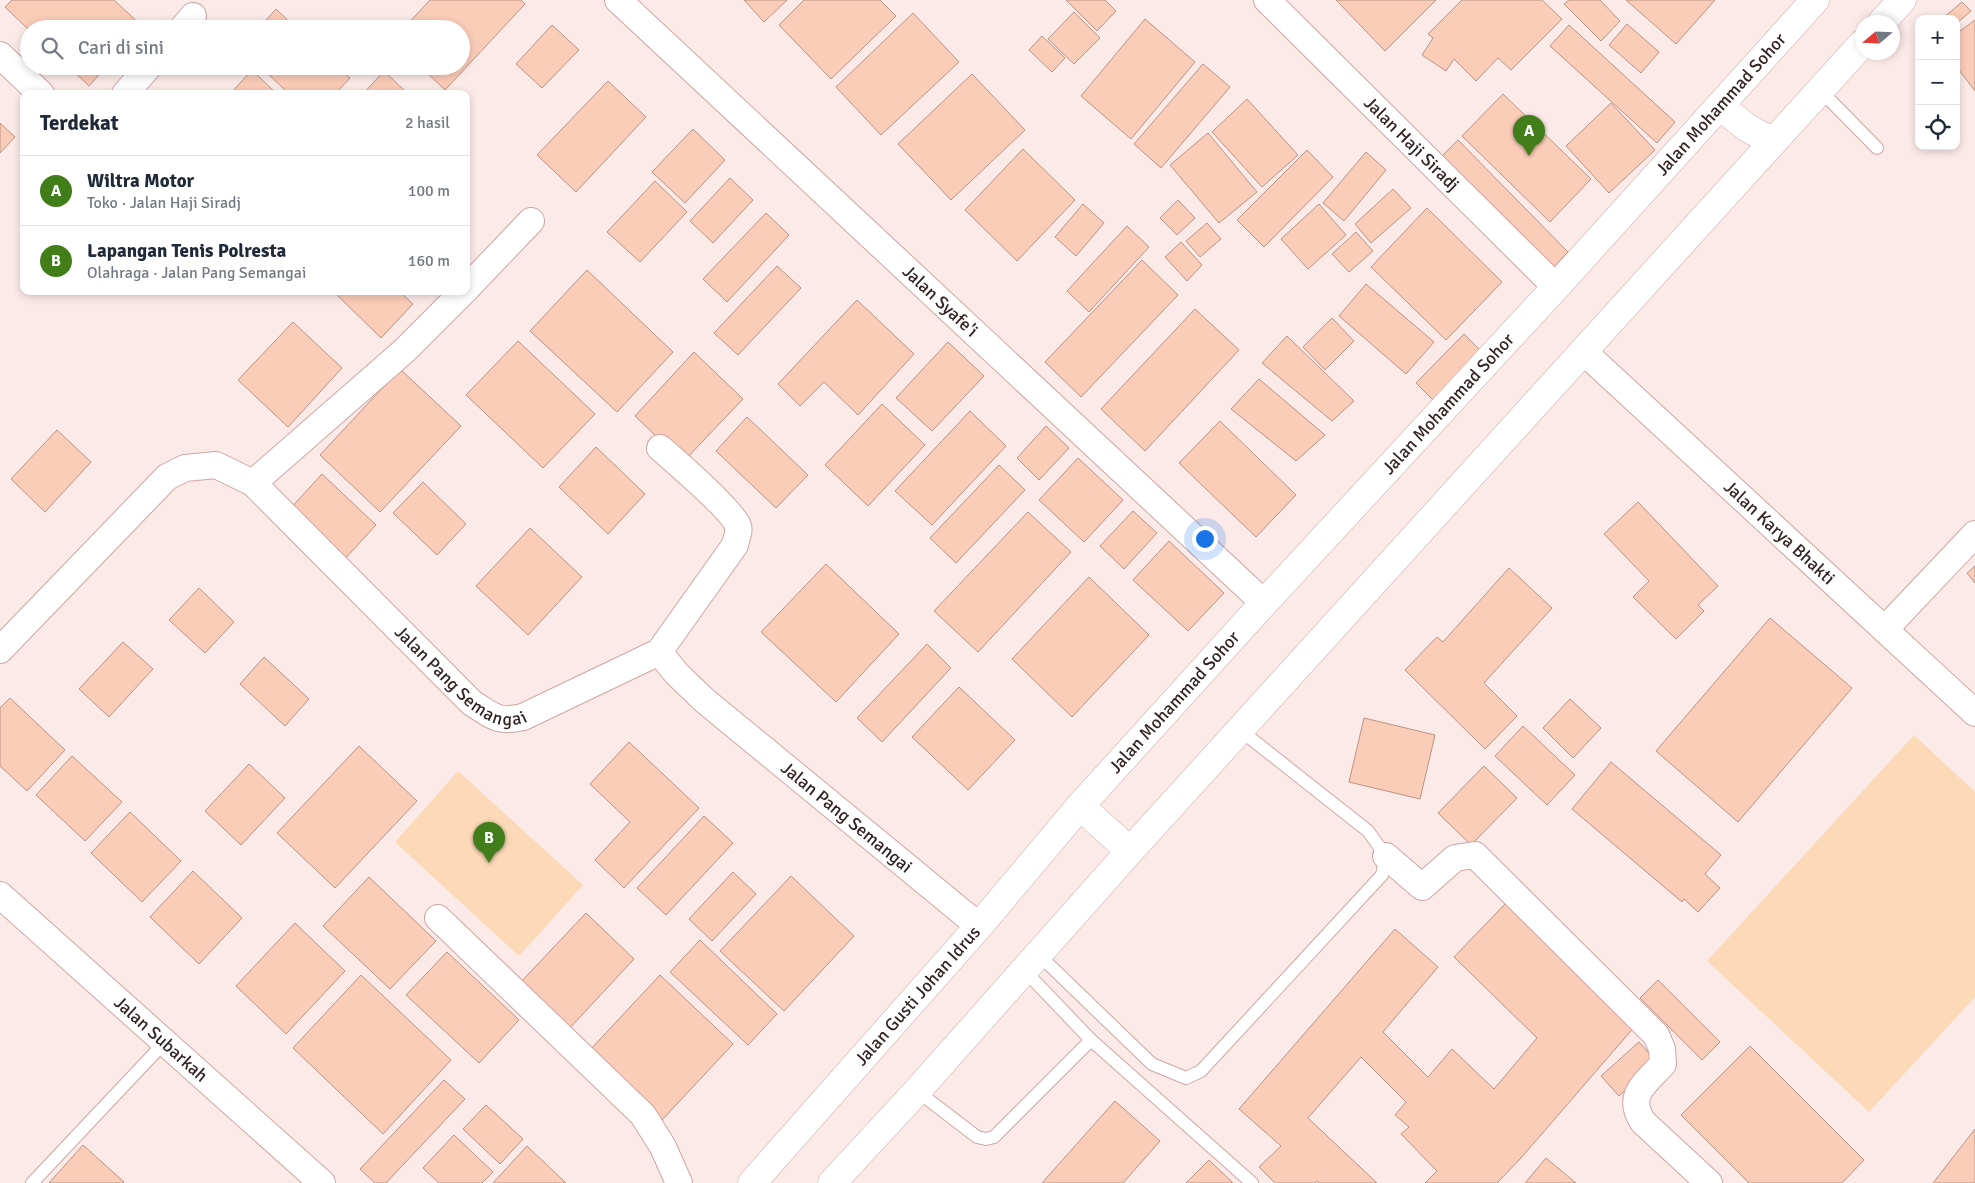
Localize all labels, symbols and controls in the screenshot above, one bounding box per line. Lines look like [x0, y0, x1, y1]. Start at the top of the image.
north arrow [1855, 15, 1900, 60]
map controls [1915, 15, 1960, 150]
button: + [1915, 15, 1960, 60]
search box [20, 20, 470, 75]
street label: Jalan Mohammad Sohor [1651, 28, 1791, 180]
icon: search [38, 34, 66, 62]
text: Cari di sini [78, 36, 164, 60]
button: − [1915, 60, 1960, 105]
street label: Jalan Haji Siradj [1360, 92, 1464, 196]
button: locate [1915, 105, 1960, 150]
text: Terdekat [40, 110, 119, 136]
text: 2 hasil [405, 113, 450, 133]
pin: A [1513, 115, 1545, 156]
text: Wiltra Motor [87, 169, 194, 193]
text: A [51, 181, 61, 201]
text: 100 m [408, 181, 450, 201]
text: Toko · Jalan Haji Siradj [87, 193, 241, 213]
text: Lapangan Tenis Polresta [87, 239, 286, 263]
text: B [51, 251, 61, 271]
text: 160 m [408, 251, 450, 271]
street label: Jalan Syafe'i [898, 260, 983, 342]
text: Olahraga · Jalan Pang Semangai [87, 263, 306, 283]
street label: Jalan Mohammad Sohor [1377, 328, 1519, 479]
street label: Jalan Karya Bhakti [1719, 476, 1840, 589]
your location [1192, 526, 1218, 552]
street label: Jalan Pang Semangai [390, 621, 530, 730]
street label: Jalan Mohammad Sohor [1104, 626, 1245, 778]
street label: Jalan Pang Semangai [777, 757, 917, 878]
pin: B [473, 822, 505, 863]
street label: Jalan Gusti Johan Idrus [850, 921, 985, 1070]
street label: Jalan Subarkah [110, 991, 212, 1087]

